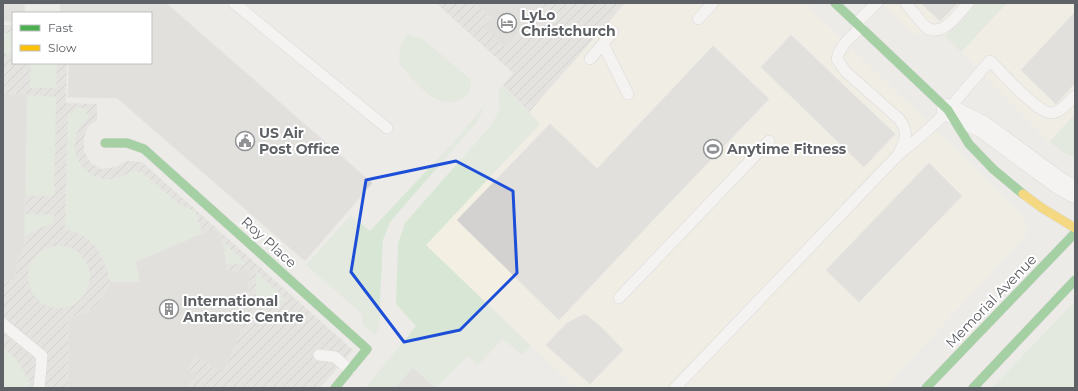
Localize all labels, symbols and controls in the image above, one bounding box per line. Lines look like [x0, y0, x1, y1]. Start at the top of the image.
place label: LyLo Christchurch [521, 6, 616, 40]
legend [12, 12, 152, 64]
hotel icon: LyLo Christchurch [496, 12, 518, 34]
text: Fast [48, 20, 73, 35]
text: Slow [48, 40, 77, 55]
place label: US Air Post Office [259, 124, 340, 158]
public building icon: US Air Post Office [234, 130, 256, 152]
sports icon: Anytime Fitness [702, 138, 724, 160]
place label: Anytime Fitness [726, 140, 847, 158]
street label: Roy Place [238, 212, 300, 272]
street label: Memorial Avenue [942, 250, 1040, 352]
place label: International Antarctic Centre [182, 292, 304, 326]
building icon: International Antarctic Centre [158, 298, 180, 320]

